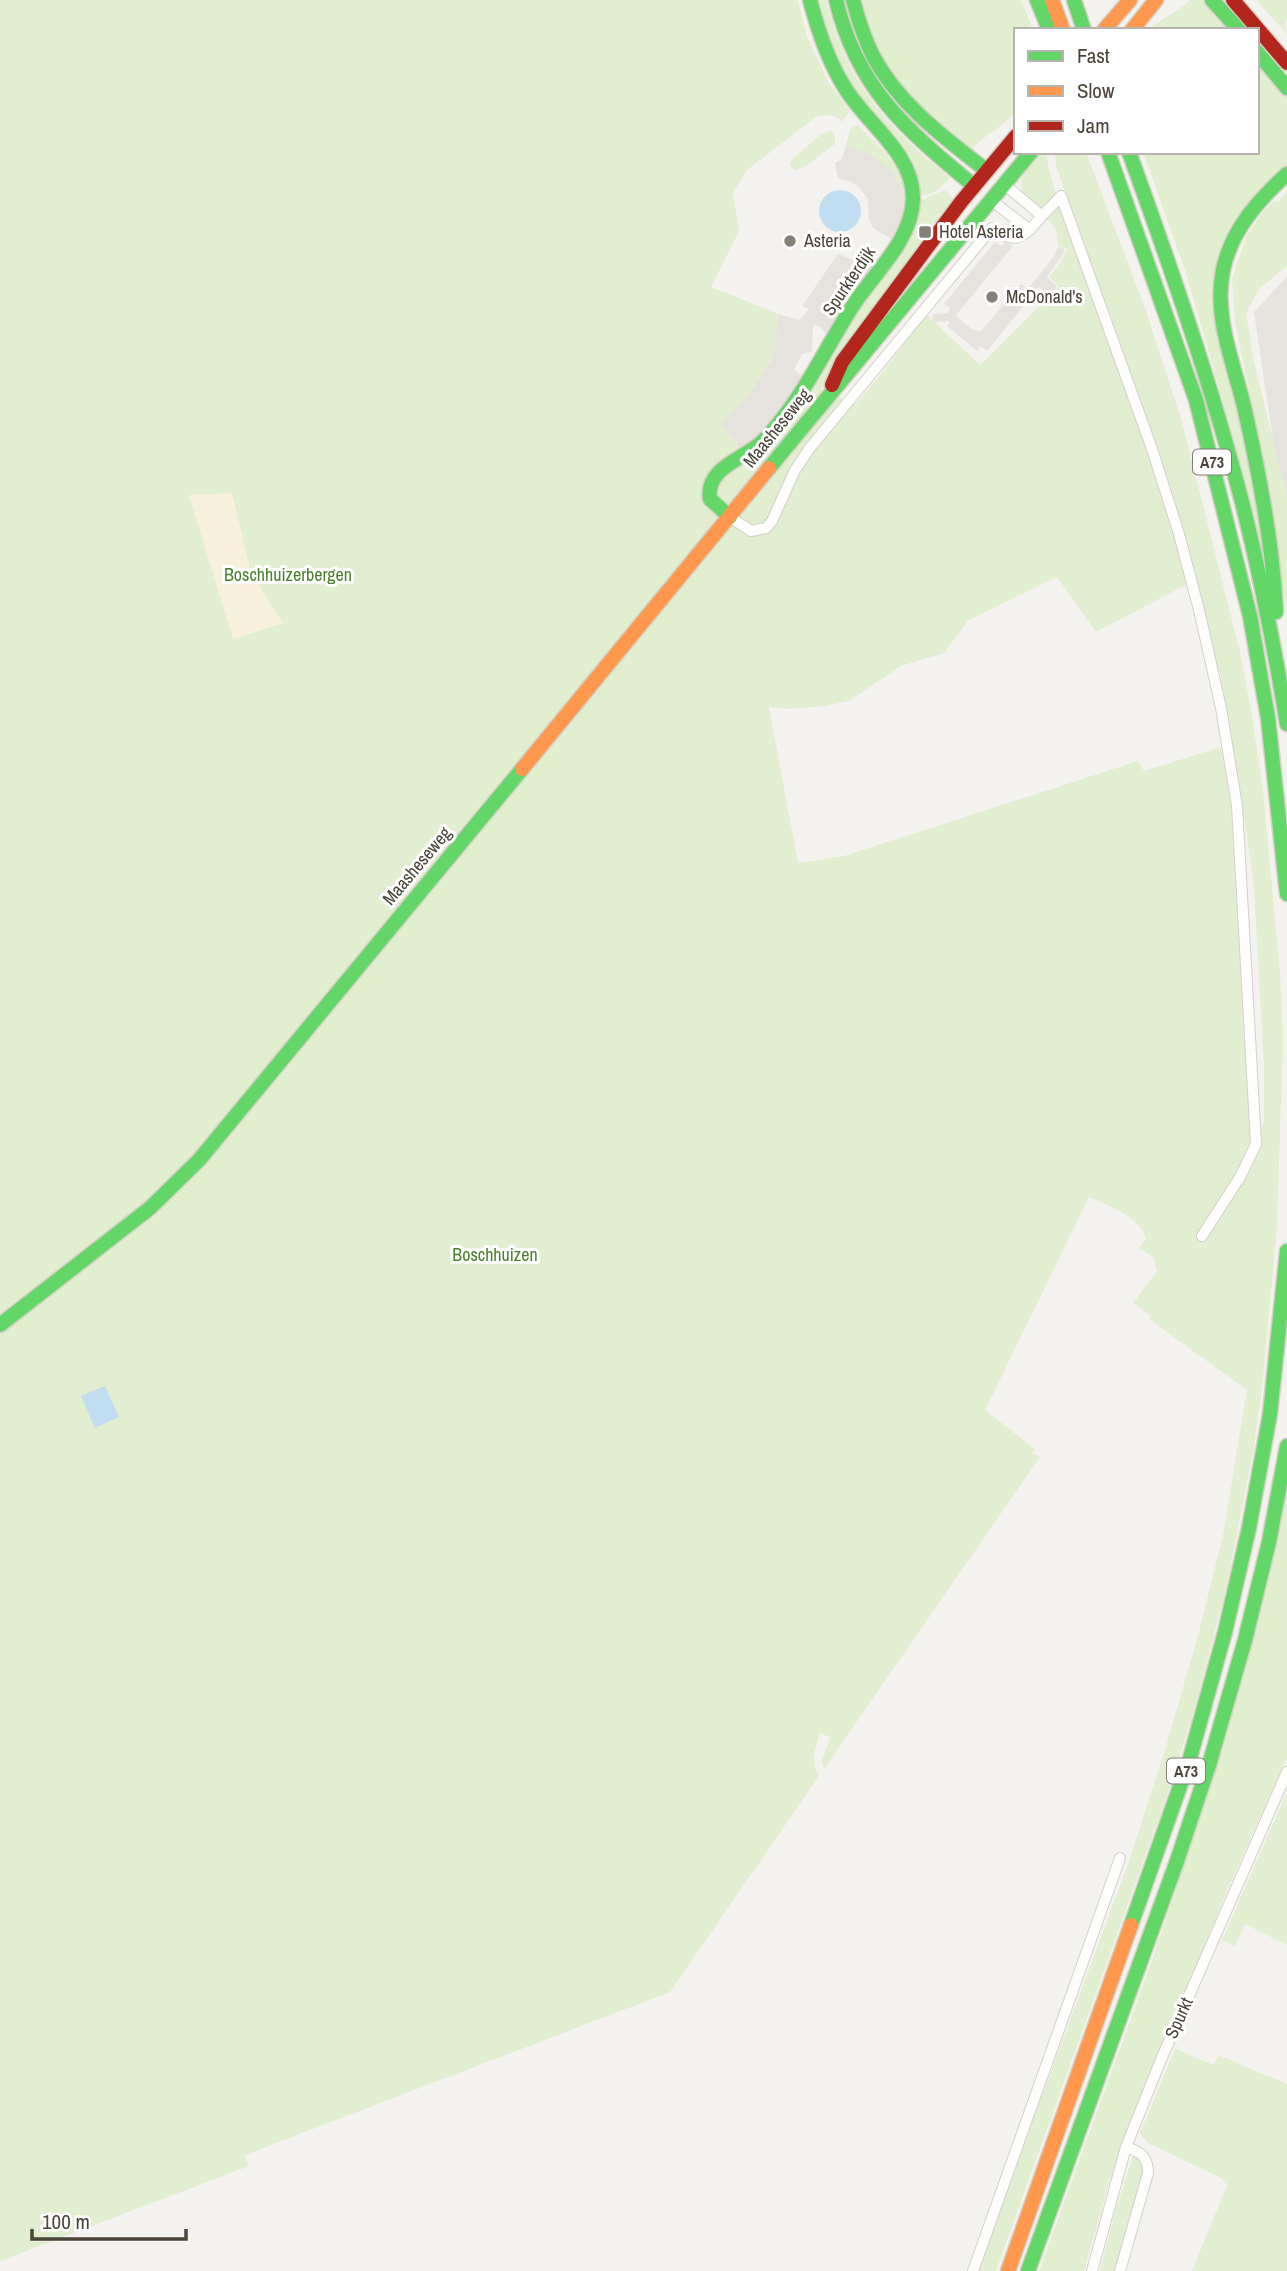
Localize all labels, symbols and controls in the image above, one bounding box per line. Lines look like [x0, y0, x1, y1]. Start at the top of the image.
legend [1014, 28, 1259, 154]
text: Fast [1077, 41, 1110, 70]
text: Slow [1077, 76, 1115, 105]
text: Jam [1077, 111, 1110, 140]
place label: Hotel Asteria [939, 219, 1024, 244]
marker: Hotel Asteria [917, 224, 933, 240]
place label: Asteria [803, 228, 851, 253]
marker: Asteria [782, 233, 798, 249]
street label: Spurkterdijk [816, 241, 881, 320]
place label: McDonald's [1006, 284, 1083, 309]
marker: McDonald's [984, 289, 1000, 305]
street label: Maasheseweg [737, 382, 817, 473]
road number: A73 [1193, 449, 1231, 475]
park label: Boschhuizerbergen [224, 562, 352, 587]
street label: Maasheseweg [376, 821, 457, 910]
park label: Boschhuizen [452, 1242, 538, 1267]
road number: A73 [1167, 1758, 1205, 1784]
street label: Spurkt [1158, 1993, 1199, 2042]
scale bar [32, 2198, 186, 2242]
text: 100 m [42, 2207, 90, 2236]

